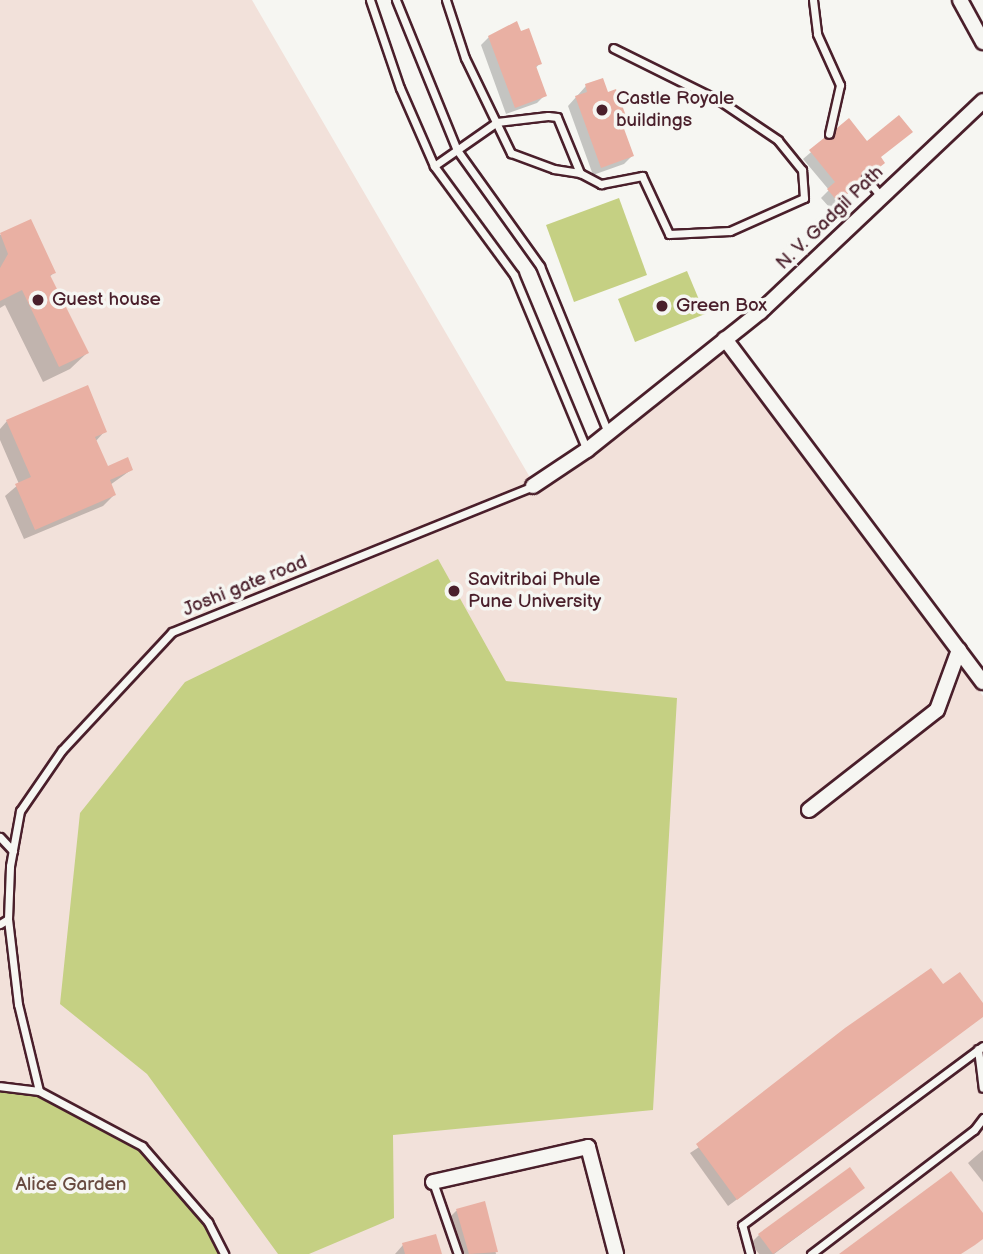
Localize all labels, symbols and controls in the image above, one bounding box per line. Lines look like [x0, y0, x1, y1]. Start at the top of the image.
place label: Castle Royale buildings [616, 88, 734, 132]
marker: Castle Royale buildings [594, 102, 610, 118]
street label: N. V. Gadgil Path [772, 161, 888, 275]
place label: Guest house [52, 289, 161, 311]
marker: Guest house [30, 292, 46, 308]
place label: Green Box [676, 295, 767, 317]
marker: Green Box [654, 298, 670, 314]
street label: Joshi gate road [179, 551, 311, 621]
place label: Savitribai Phule Pune University [468, 569, 601, 613]
marker: Savitribai Phule Pune University [446, 583, 462, 599]
park label: Alice Garden [15, 1174, 127, 1196]

